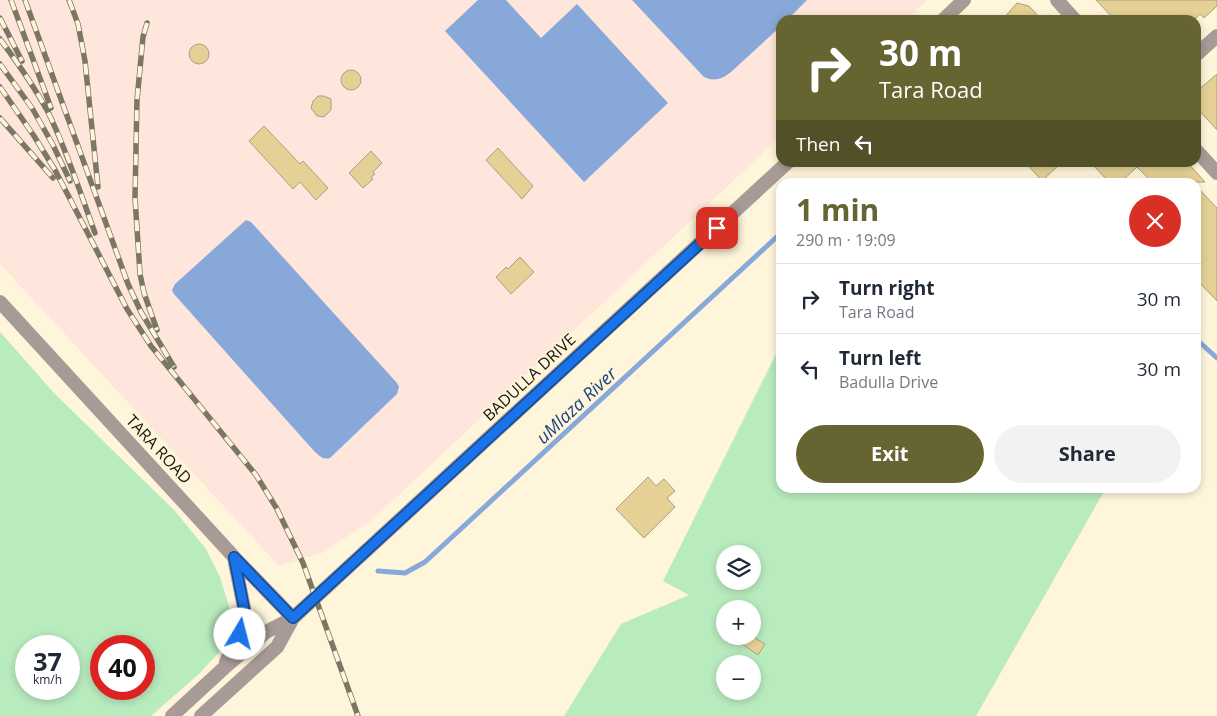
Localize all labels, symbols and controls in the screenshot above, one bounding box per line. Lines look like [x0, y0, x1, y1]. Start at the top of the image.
text: 30 m [879, 29, 962, 76]
icon: right [796, 35, 861, 100]
text: Tara Road [879, 74, 983, 104]
icon: left [850, 130, 878, 158]
text: Then [796, 131, 840, 157]
text: 1 min [796, 189, 879, 230]
button: close [1129, 195, 1181, 247]
pin [696, 207, 738, 249]
icon: arrive [703, 214, 731, 242]
text: 290 m · 19:09 [796, 229, 896, 251]
text: Turn right [839, 275, 934, 301]
icon: right [796, 285, 824, 313]
text: 30 m [1137, 286, 1181, 312]
text: Tara Road [839, 301, 914, 323]
street label: BADULLA DRIVE [478, 328, 580, 426]
text: Turn left [839, 345, 921, 371]
icon: left [796, 355, 824, 383]
text: 30 m [1137, 356, 1181, 382]
water label: uMlaza River [530, 361, 622, 449]
text: Badulla Drive [839, 371, 938, 393]
street label: TARA ROAD [121, 410, 197, 488]
button: Exit [796, 425, 984, 483]
button: Share [994, 425, 1181, 483]
map controls [716, 545, 761, 700]
button: layers [716, 545, 761, 590]
button: + [716, 600, 761, 645]
position arrow [213, 607, 265, 659]
speed limit sign: 40 [90, 635, 155, 700]
text: 37 [33, 644, 62, 678]
button: − [716, 655, 761, 700]
text: km/h [33, 671, 62, 688]

